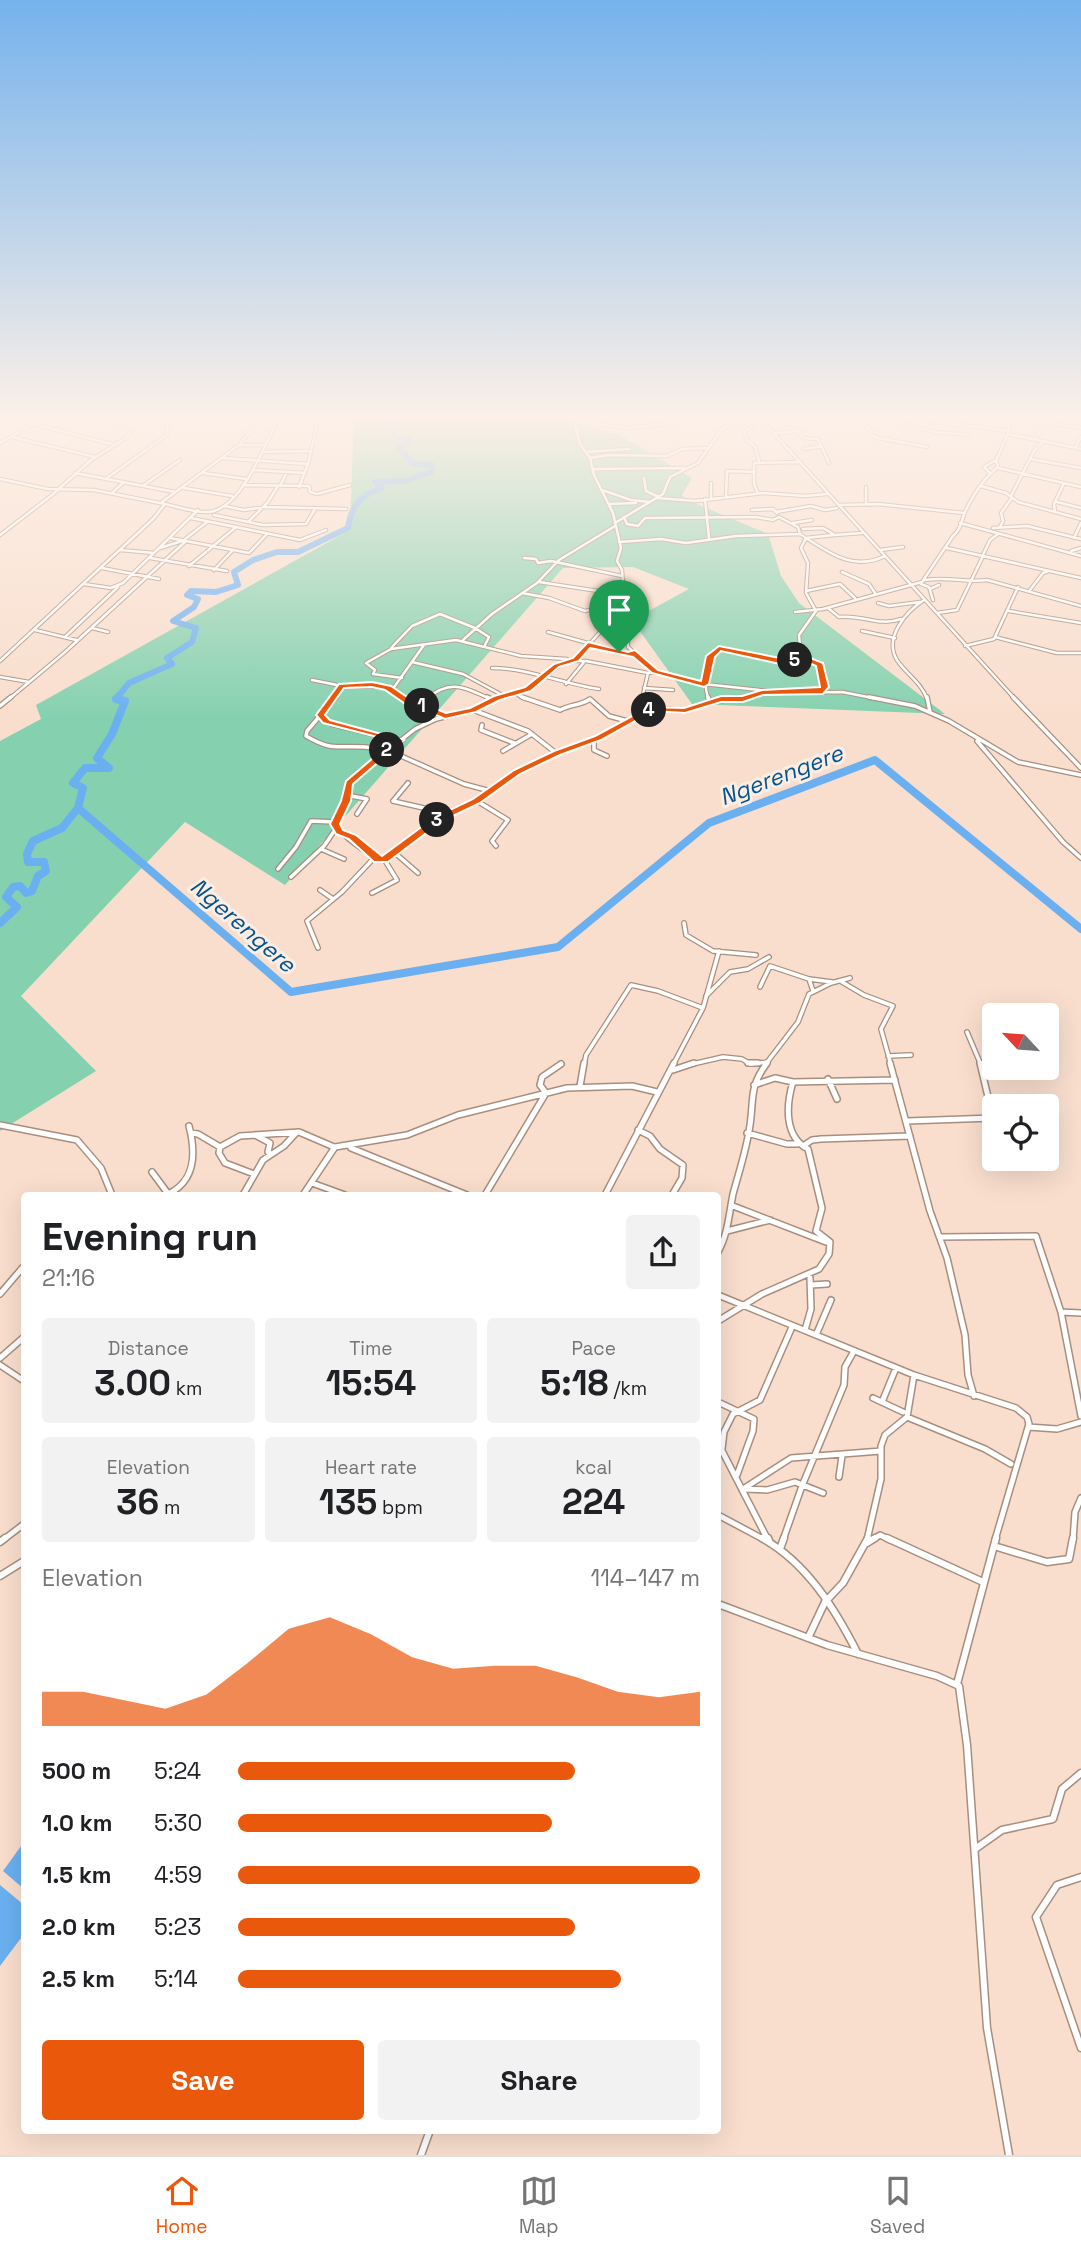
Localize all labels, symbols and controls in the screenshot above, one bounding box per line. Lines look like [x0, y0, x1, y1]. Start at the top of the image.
pin [589, 580, 649, 652]
icon: arrive [600, 591, 638, 629]
pin: 5 [778, 642, 812, 678]
text: 5 [789, 647, 800, 672]
pin: 1 [404, 688, 440, 724]
pin: 4 [632, 692, 666, 728]
text: 1 [417, 693, 426, 718]
text: 4 [642, 697, 655, 722]
pin: 2 [370, 732, 404, 768]
text: 2 [381, 737, 392, 762]
water label: Ngerengere [715, 737, 848, 812]
pin: 3 [420, 802, 454, 838]
text: 3 [431, 807, 442, 832]
water label: Ngerengere [184, 871, 303, 980]
north arrow [982, 1003, 1059, 1080]
map controls [982, 1003, 1059, 1171]
button: locate [982, 1094, 1059, 1171]
text: Evening run [42, 1213, 258, 1261]
button: share [626, 1215, 700, 1289]
text: 21:16 [42, 1263, 95, 1293]
text: Distance [108, 1336, 189, 1361]
text: Time [349, 1336, 393, 1361]
text: Pace [571, 1336, 616, 1361]
text: 3.00 [94, 1361, 171, 1405]
text: 15:54 [326, 1361, 416, 1405]
text: 5:18 [540, 1361, 609, 1405]
text: km [171, 1376, 202, 1401]
text: /km [609, 1376, 647, 1401]
text: Elevation [107, 1455, 190, 1480]
text: Heart rate [325, 1455, 417, 1480]
text: kcal [575, 1455, 612, 1480]
text: 36 [116, 1480, 159, 1524]
text: 135 [319, 1480, 377, 1524]
text: 224 [562, 1480, 625, 1524]
text: m [159, 1495, 180, 1520]
text: bpm [377, 1495, 423, 1520]
text: Elevation [42, 1563, 143, 1593]
text: 114–147 m [591, 1563, 700, 1593]
text: 500 m [42, 1756, 111, 1786]
text: 5:24 [154, 1756, 201, 1786]
text: 1.0 km [42, 1808, 112, 1838]
text: 5:30 [154, 1808, 202, 1838]
text: 1.5 km [42, 1860, 112, 1890]
text: 4:59 [154, 1860, 202, 1890]
text: 2.0 km [42, 1912, 116, 1942]
text: 5:23 [154, 1912, 201, 1942]
text: 2.5 km [42, 1964, 115, 1994]
text: 5:14 [154, 1964, 198, 1994]
button: Save [42, 2040, 364, 2120]
button: Share [378, 2040, 700, 2120]
tab: Home [156, 2172, 207, 2239]
tab: Map [519, 2172, 558, 2239]
tab: Saved [870, 2172, 925, 2239]

